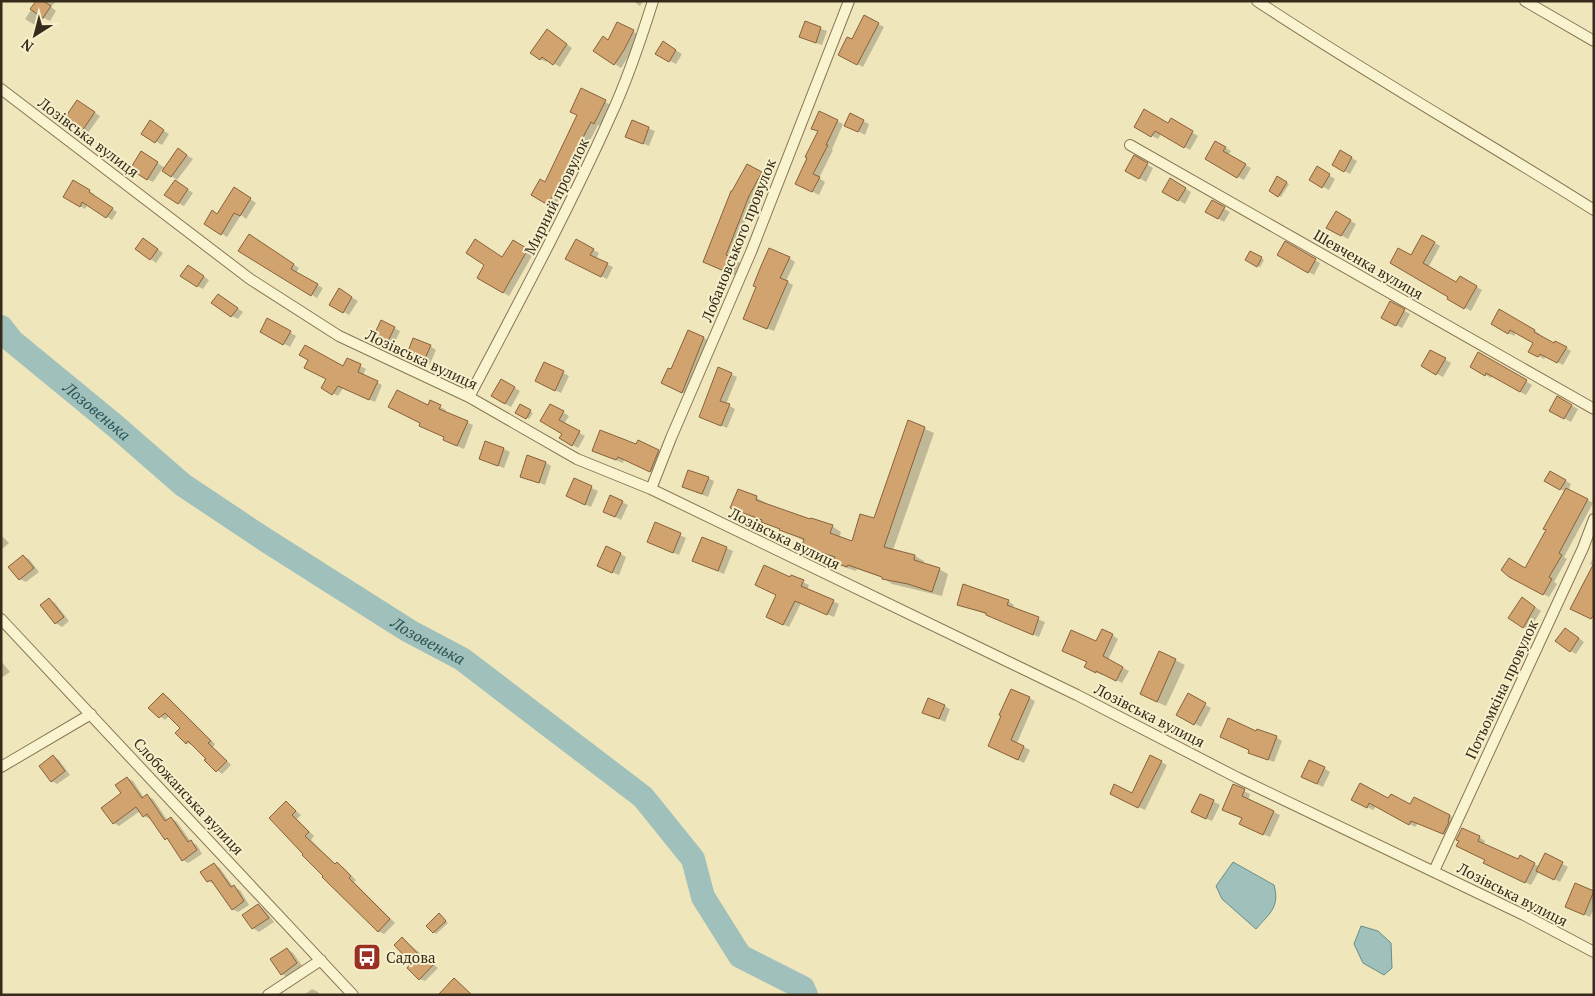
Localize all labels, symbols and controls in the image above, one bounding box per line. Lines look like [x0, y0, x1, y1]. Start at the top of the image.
north arrow [10, 10, 60, 60]
text: N [17, 35, 37, 57]
street label: Лозівська вулиця [34, 92, 143, 181]
street label: Мирний провулок [519, 134, 593, 258]
street label: Лобановського провулок [696, 155, 780, 325]
street label: Шевченка вулиця [1311, 224, 1428, 304]
street label: Лозівська вулиця [362, 324, 481, 394]
water label: Лозовенька [58, 376, 135, 445]
street label: Лозівська вулиця [725, 502, 844, 574]
water label: Лозовенька [386, 611, 469, 670]
street label: Потьомкіна провулок [1460, 615, 1542, 762]
street label: Лозівська вулиця [1091, 678, 1209, 751]
street label: Слобожанська вулиця [129, 733, 249, 859]
street label: Лозівська вулиця [1454, 857, 1572, 930]
bus stop icon: Садова [352, 942, 382, 972]
place label: Садова [386, 947, 436, 967]

